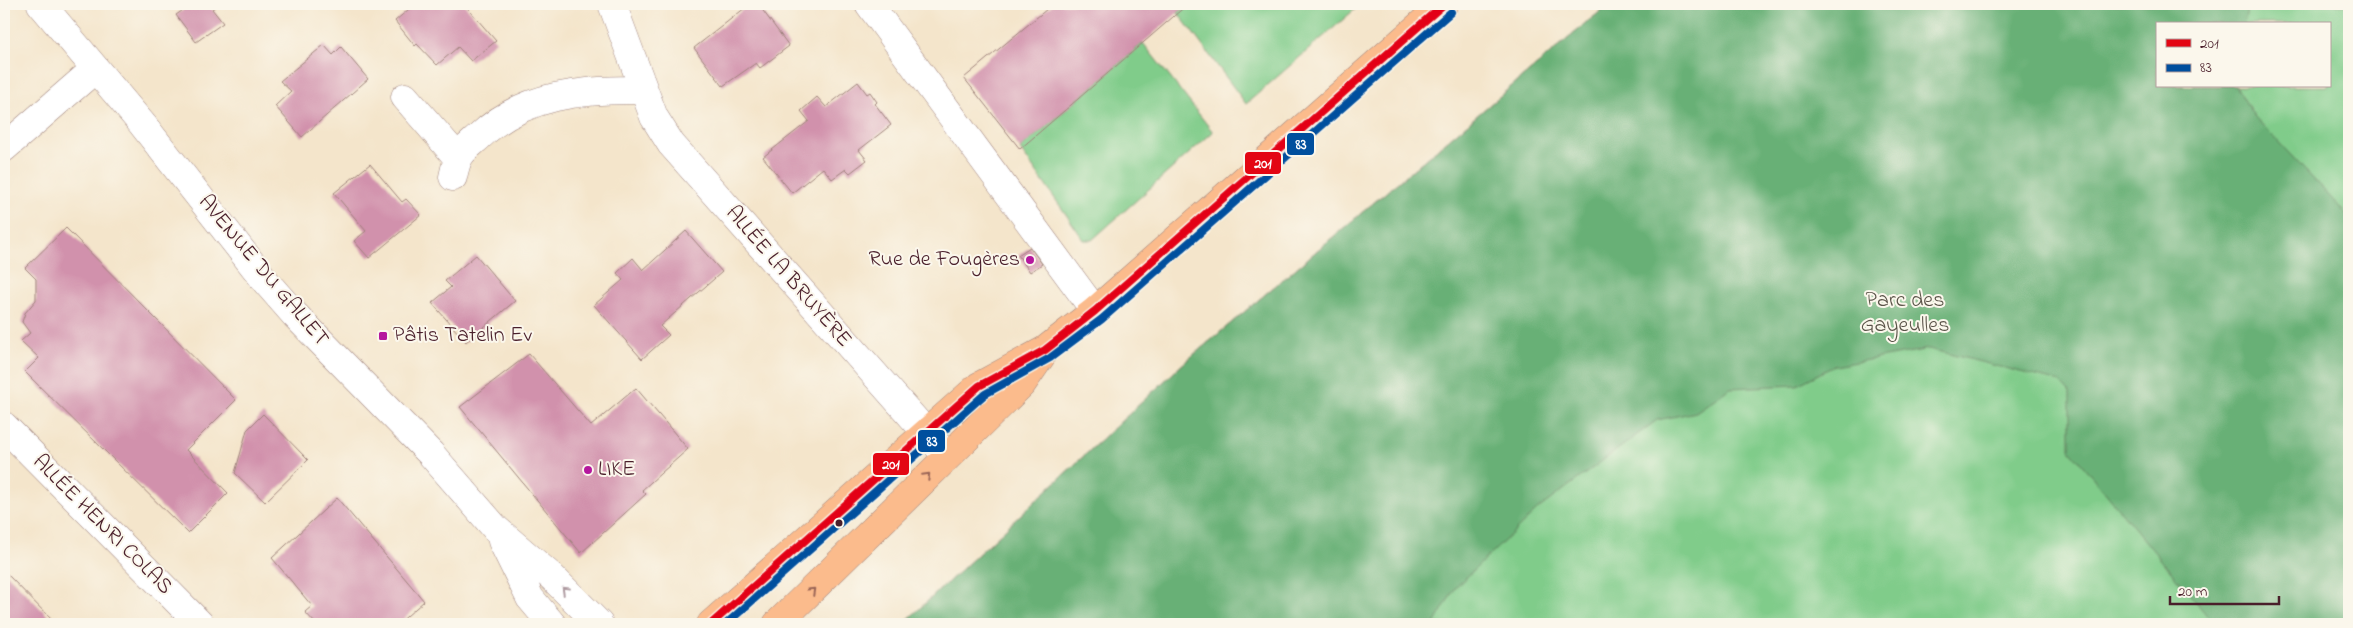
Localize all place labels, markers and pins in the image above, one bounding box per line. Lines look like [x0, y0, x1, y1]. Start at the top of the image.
place label: Rue de Fougères [868, 244, 1020, 277]
marker: Rue de Fougères [1024, 254, 1036, 266]
place label: Pâtis Tatelin Ev [393, 320, 532, 352]
marker: Pâtis Tatelin Ev [377, 330, 389, 342]
place label: LIKE [598, 454, 635, 486]
marker: LIKE [582, 464, 594, 476]
unlabelled marker [834, 518, 844, 528]

